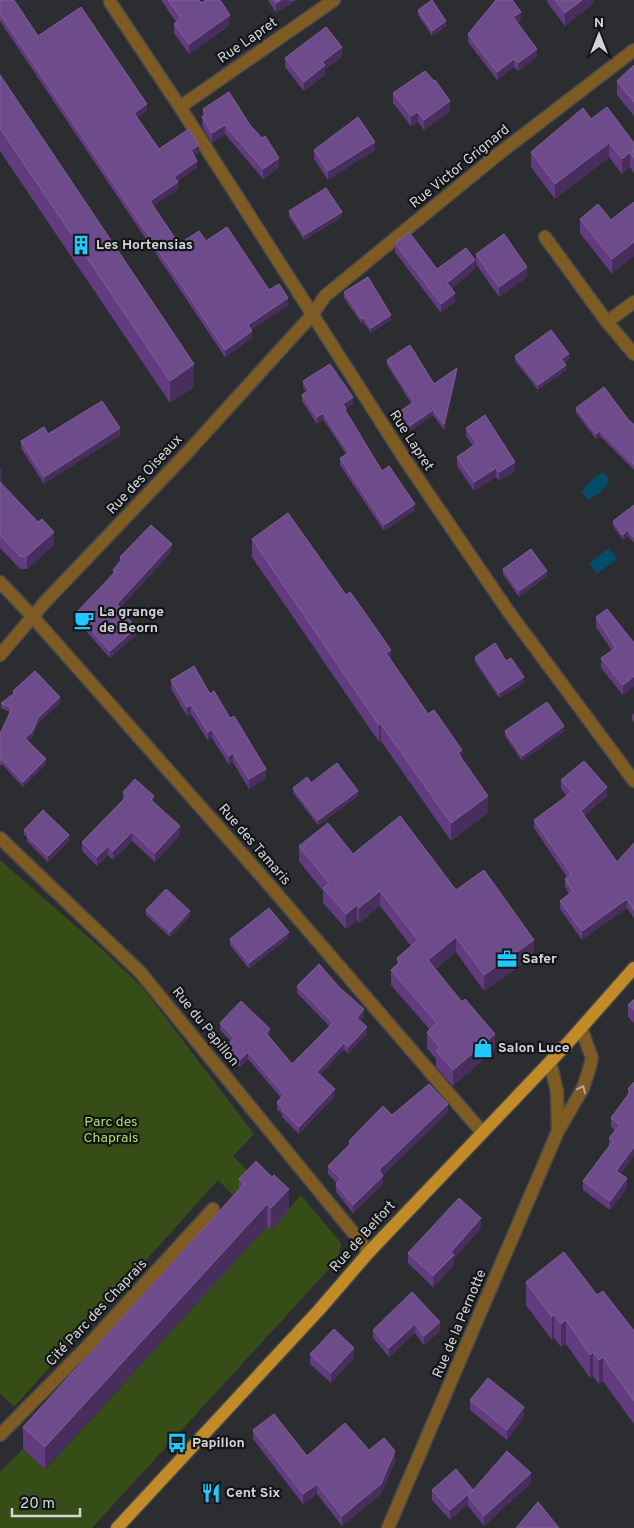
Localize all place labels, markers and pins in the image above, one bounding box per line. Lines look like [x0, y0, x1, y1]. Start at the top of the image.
building icon: Les Hortensias [70, 234, 92, 256]
place label: Les Hortensias [96, 237, 193, 254]
place label: La grange de Beorn [99, 604, 164, 637]
cafe icon: La grange de Beorn [73, 609, 95, 631]
office icon: Safer [496, 948, 518, 970]
place label: Safer [522, 951, 557, 968]
shop icon: Salon Luce [472, 1037, 494, 1059]
place label: Salon Luce [498, 1040, 570, 1057]
bus stop icon: Papillon [166, 1432, 188, 1454]
place label: Papillon [192, 1435, 245, 1452]
restaurant icon: Cent Six [200, 1482, 222, 1504]
place label: Cent Six [226, 1485, 280, 1502]

